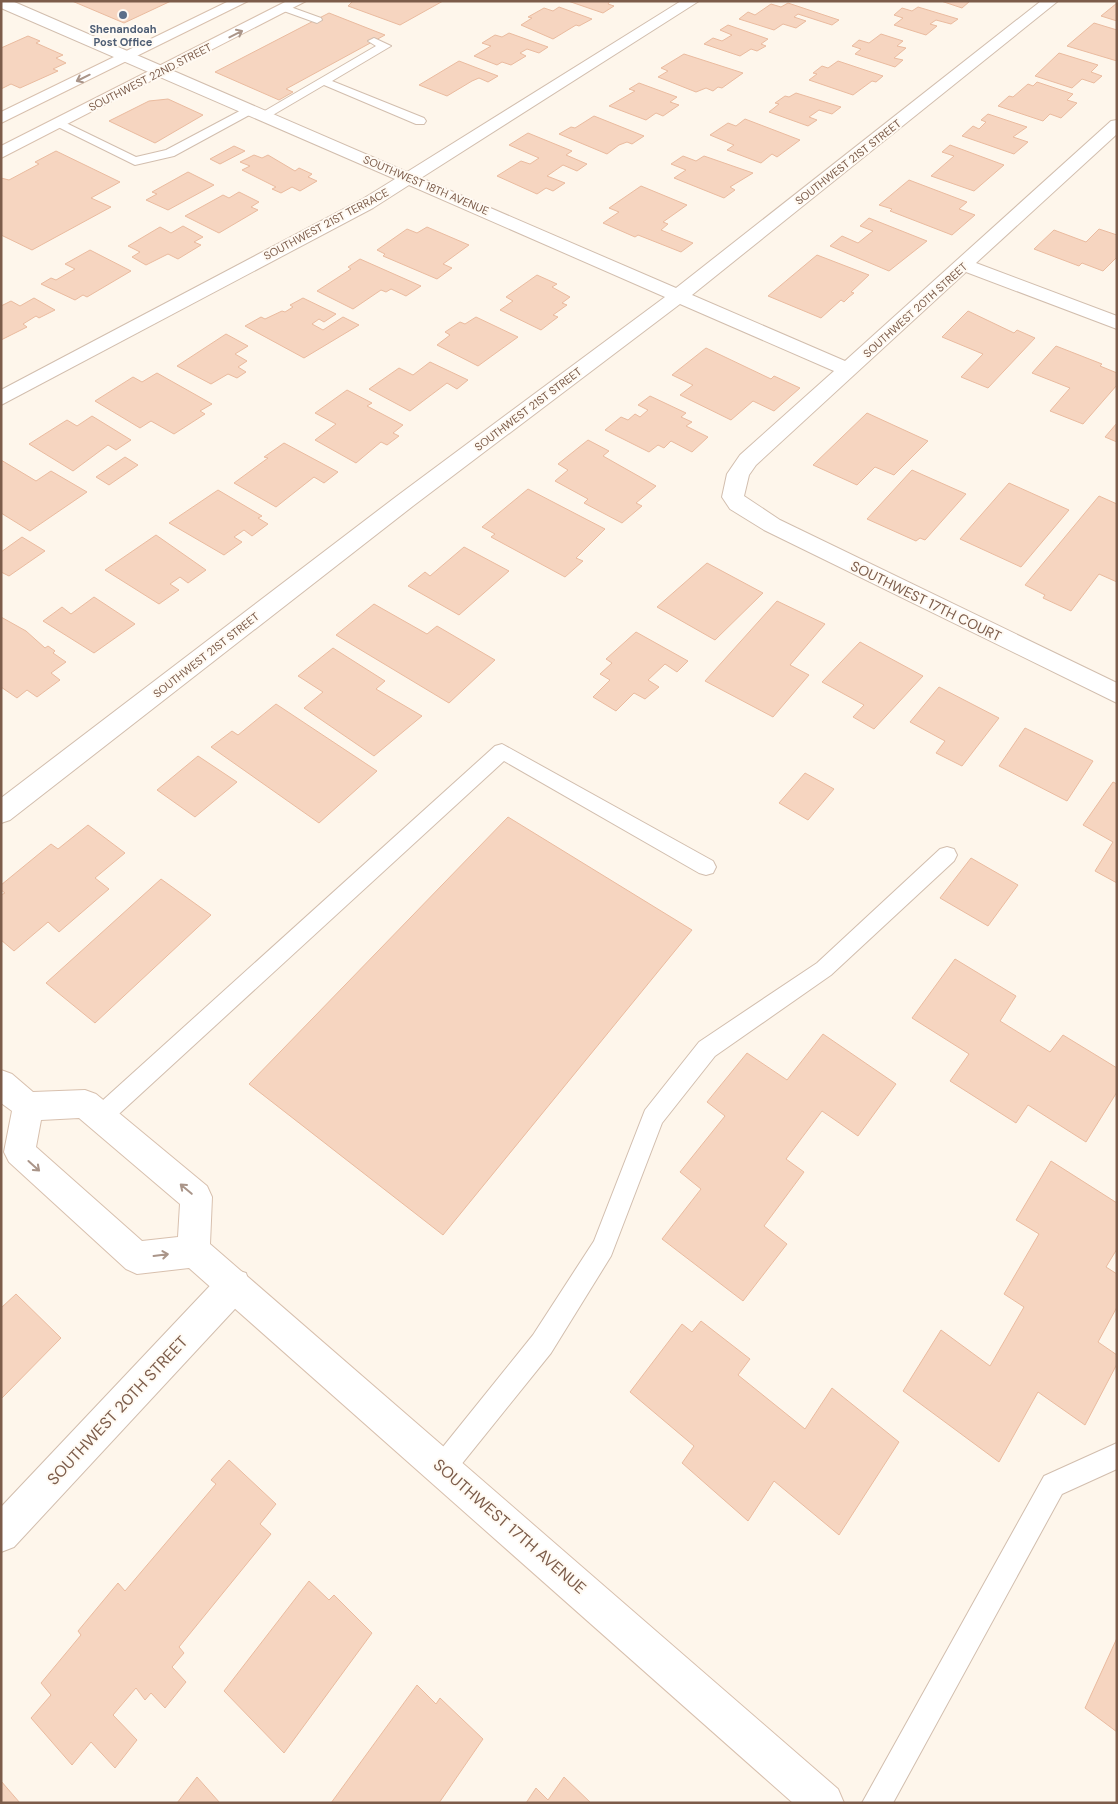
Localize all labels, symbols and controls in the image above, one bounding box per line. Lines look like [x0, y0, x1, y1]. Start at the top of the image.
marker: Shenandoah Post Office [117, 9, 129, 21]
place label: Shenandoah Post Office [89, 22, 157, 49]
one-way arrow [228, 29, 243, 39]
street label: SOUTHWEST 22ND STREET [86, 40, 214, 114]
one-way arrow [76, 74, 91, 83]
street label: SOUTHWEST 21ST STREET [792, 116, 904, 208]
street label: SOUTHWEST 18TH AVENUE [361, 152, 491, 218]
street label: SOUTHWEST 21ST TERRACE [261, 185, 391, 263]
street label: SOUTHWEST 20TH STREET [860, 260, 970, 360]
street label: SOUTHWEST 21ST STREET [472, 364, 584, 454]
street label: SOUTHWEST 17TH COURT [848, 557, 1004, 645]
street label: SOUTHWEST 21ST STREET [150, 609, 262, 701]
one-way arrow [28, 1160, 41, 1171]
one-way arrow [180, 1184, 193, 1195]
one-way arrow [153, 1250, 169, 1260]
street label: SOUTHWEST 20TH STREET [43, 1331, 192, 1489]
street label: SOUTHWEST 17TH AVENUE [429, 1454, 590, 1599]

